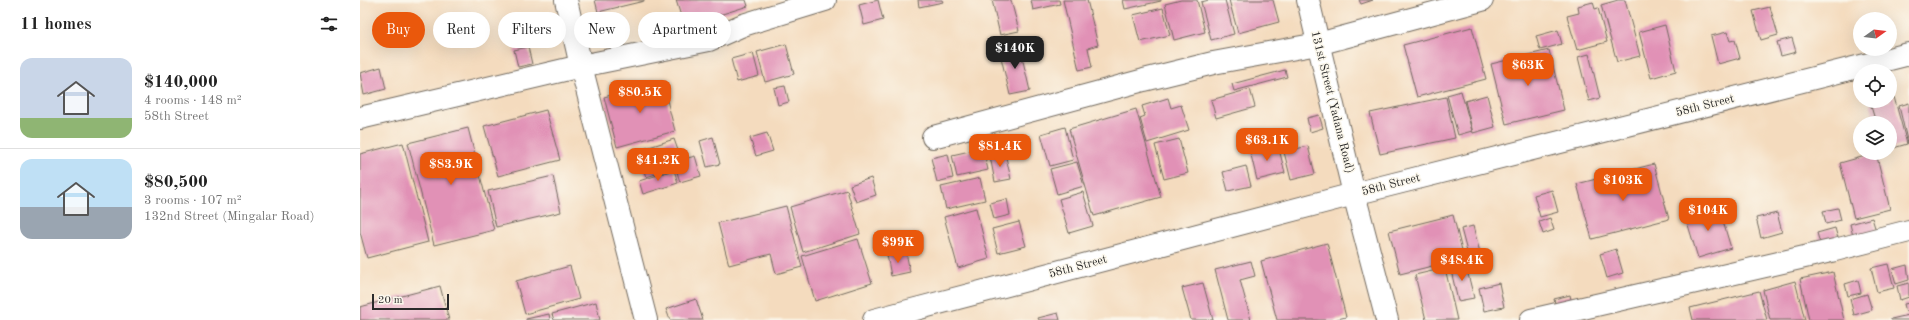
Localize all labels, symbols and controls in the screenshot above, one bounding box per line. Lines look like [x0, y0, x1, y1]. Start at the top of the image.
chip: Buy [372, 12, 425, 48]
chip: Rent [433, 12, 490, 48]
chip: Filters [498, 12, 566, 48]
chip: New [574, 12, 630, 48]
chip: Apartment [638, 12, 731, 48]
north arrow [1853, 12, 1897, 56]
map controls [1853, 12, 1897, 160]
icon: filters [318, 13, 340, 35]
text: 11 homes [20, 16, 92, 33]
street label: 131st Street (Yadana Road) [1308, 29, 1356, 174]
pin: $140K [987, 36, 1043, 70]
text: $140K [995, 42, 1035, 55]
pin: $63K [1504, 53, 1552, 87]
text: $63K [1512, 59, 1544, 72]
button: locate [1853, 64, 1897, 108]
icon: home [52, 74, 100, 122]
text: $140,000 [144, 74, 218, 91]
pin: $80.5K [607, 80, 673, 114]
text: $80.5K [618, 86, 662, 99]
street label: 58th Street [1674, 92, 1735, 119]
text: 4 rooms · 148 m² [144, 94, 242, 107]
text: 58th Street [144, 110, 209, 123]
button: layers [1853, 116, 1897, 160]
pin: $63.1K [1234, 128, 1300, 162]
pin: $81.4K [967, 134, 1033, 168]
text: $63.1K [1245, 134, 1289, 147]
text: $81.4K [978, 140, 1022, 153]
pin: $41.2K [625, 148, 691, 182]
pin: $83.9K [418, 152, 484, 186]
text: $41.2K [636, 154, 680, 167]
text: $83.9K [429, 158, 473, 171]
pin: $103K [1595, 168, 1651, 202]
street label: 58th Street [1360, 171, 1421, 198]
text: $80,500 [144, 174, 208, 191]
text: $103K [1603, 174, 1643, 187]
icon: home [52, 175, 100, 223]
text: 3 rooms · 107 m² [144, 194, 242, 207]
pin: $104K [1680, 198, 1736, 232]
text: $104K [1688, 204, 1728, 217]
text: 132nd Street (Mingalar Road) [144, 210, 315, 223]
pin: $99K [874, 230, 922, 264]
text: $99K [882, 236, 914, 249]
pin: $48.4K [1429, 248, 1495, 282]
street label: 58th Street [1047, 252, 1108, 281]
text: $48.4K [1440, 254, 1484, 267]
scale bar [372, 292, 449, 311]
text: 20 m [378, 295, 403, 306]

